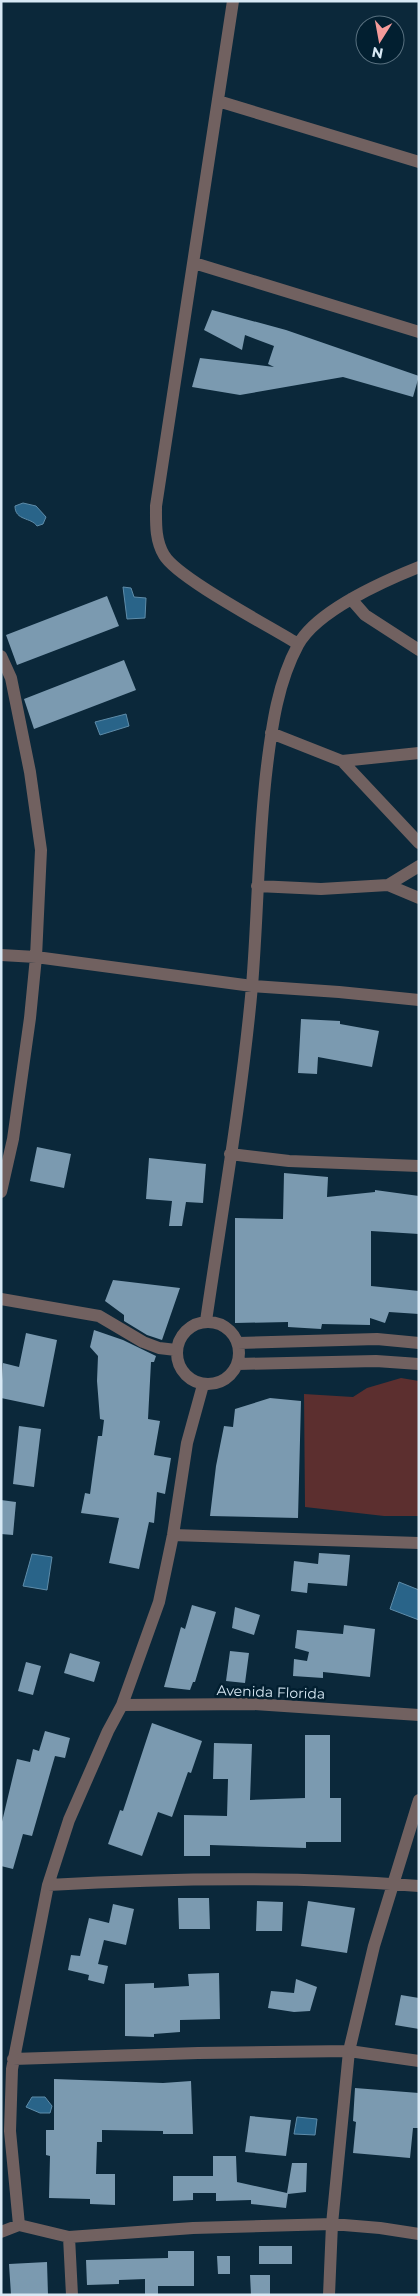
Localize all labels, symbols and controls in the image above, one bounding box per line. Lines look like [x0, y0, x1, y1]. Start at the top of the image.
north arrow [355, 15, 405, 65]
text: N [370, 43, 385, 63]
street label: Avenida Florida [216, 1681, 326, 1703]

